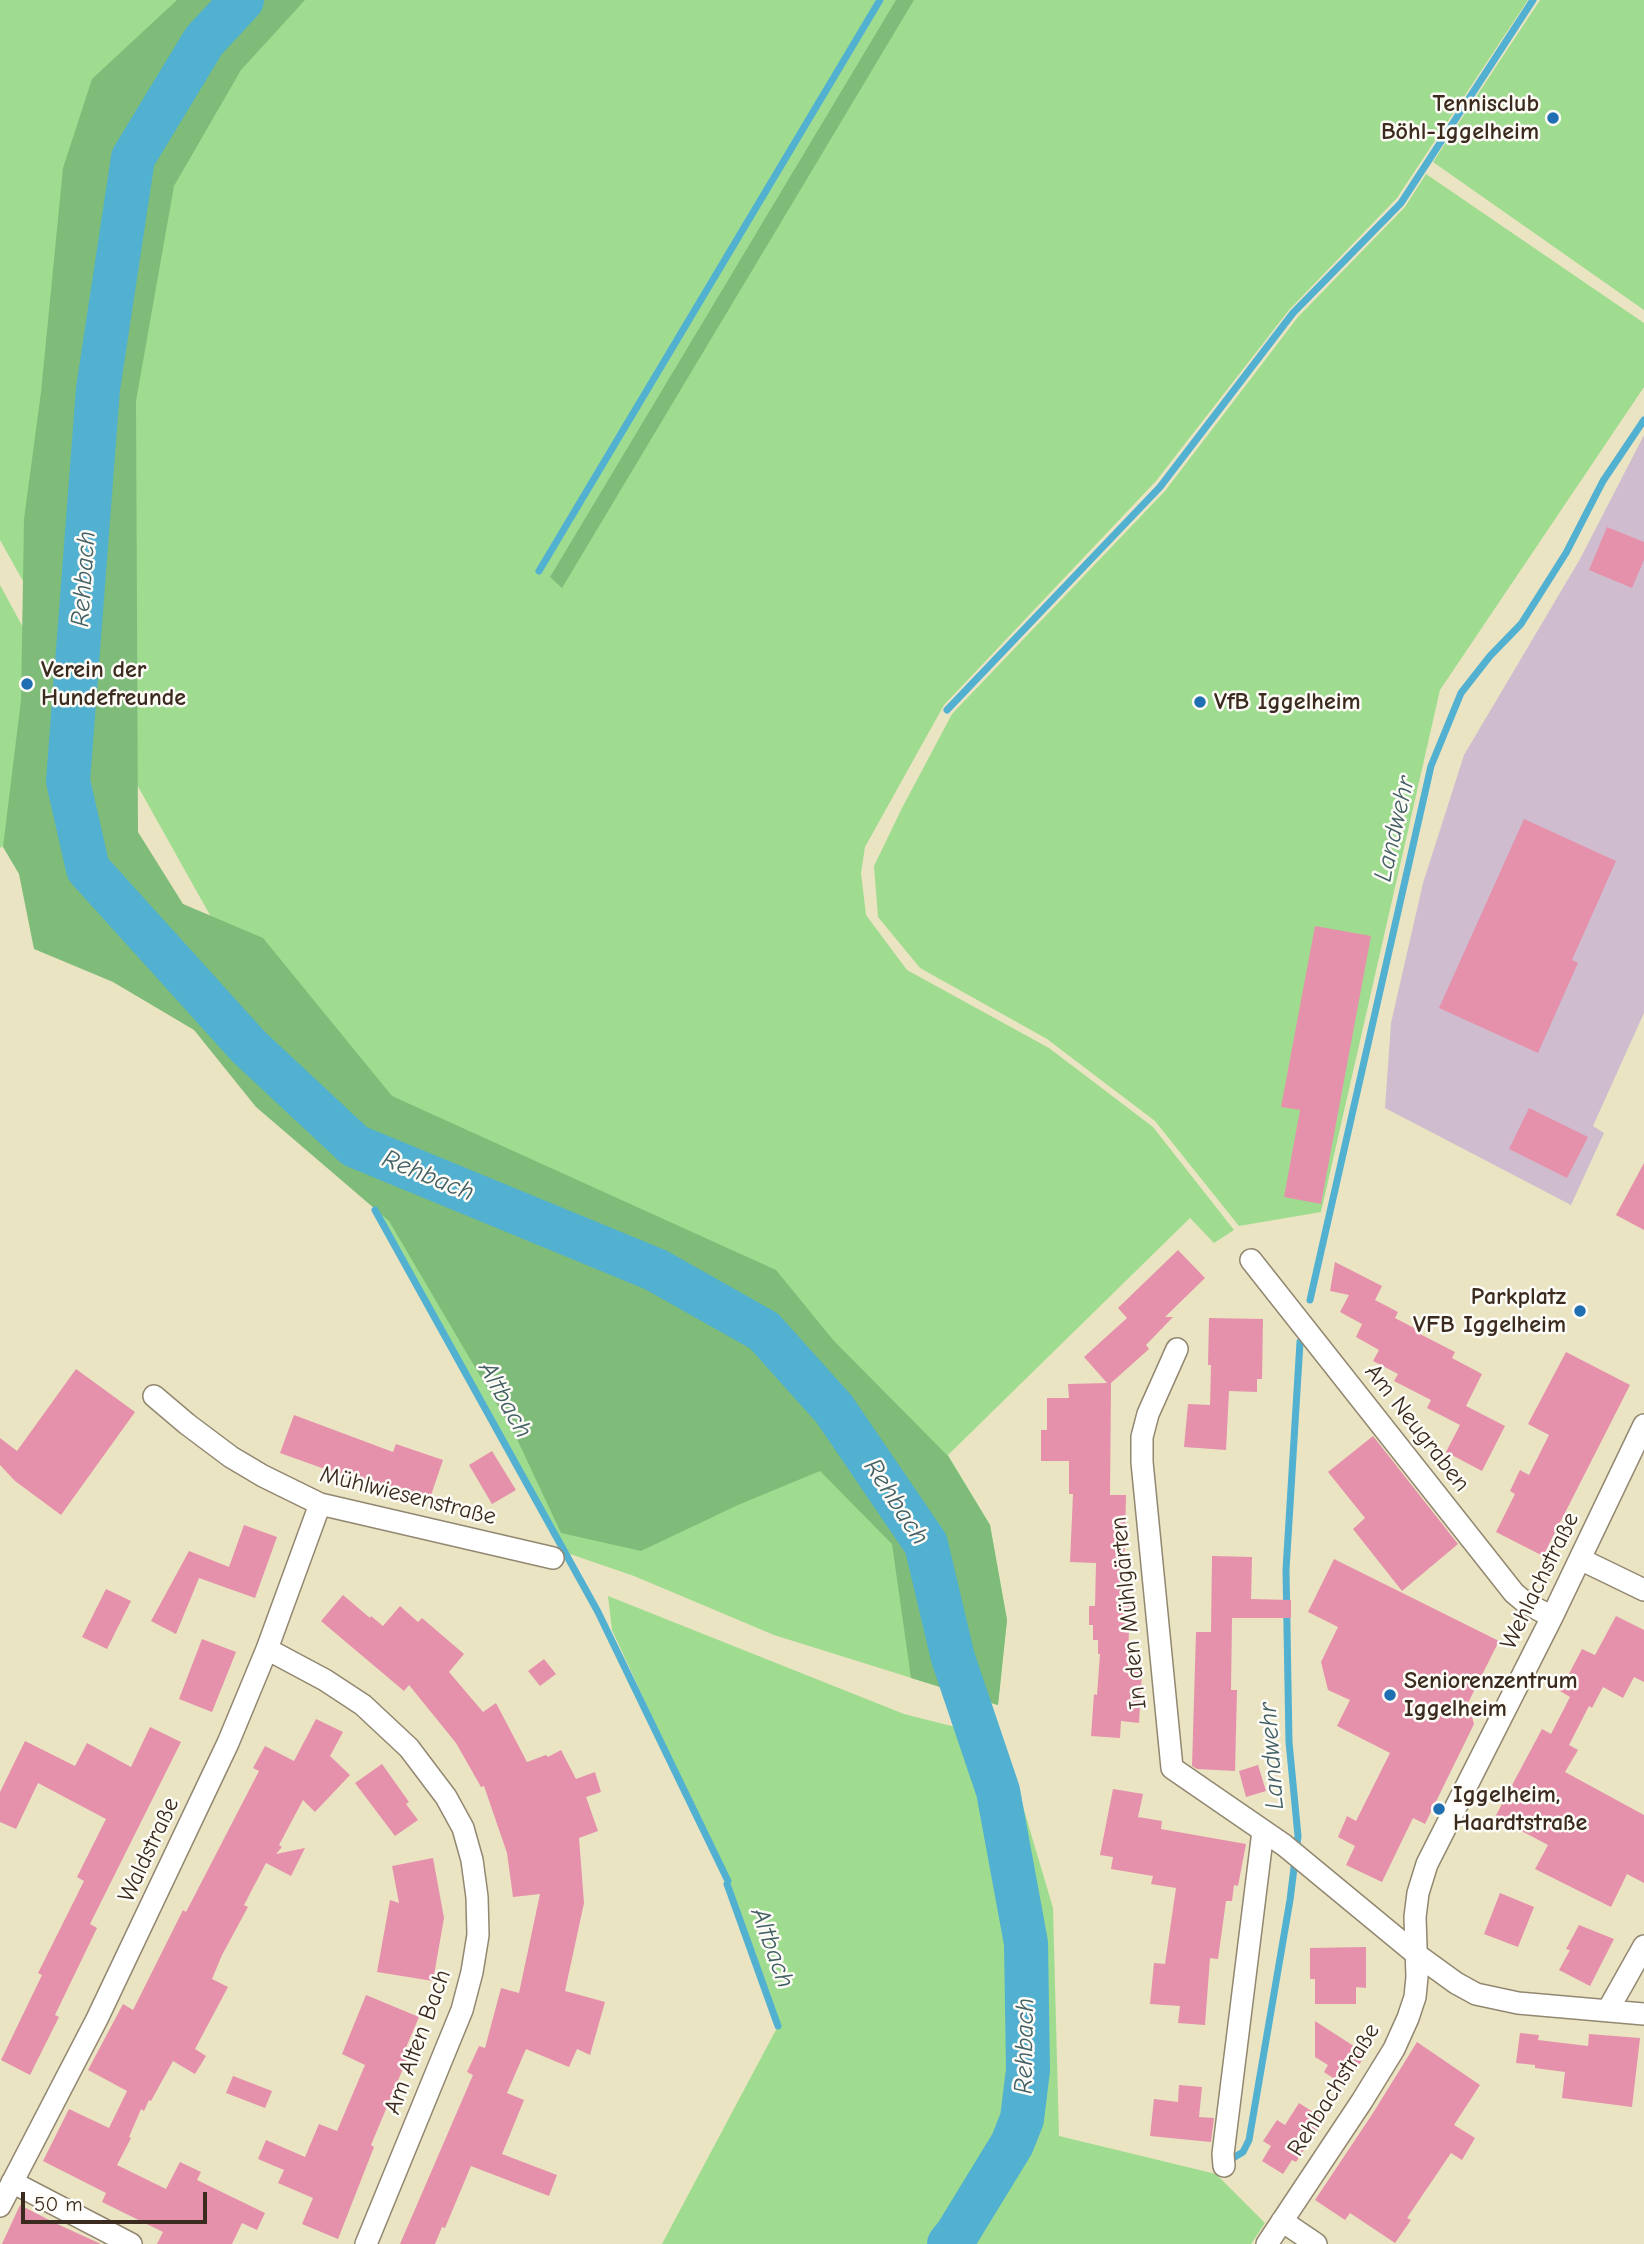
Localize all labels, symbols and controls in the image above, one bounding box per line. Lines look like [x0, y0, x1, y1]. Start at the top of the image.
place label: Tennisclub Böhl-Iggelheim [1381, 90, 1539, 146]
marker: Tennisclub Böhl-Iggelheim [1545, 110, 1561, 126]
water label: Rehbach [65, 530, 103, 628]
place label: Verein der Hundefreunde [41, 656, 186, 712]
marker: Verein der Hundefreunde [19, 676, 35, 692]
place label: VfB Iggelheim [1214, 688, 1361, 716]
marker: VfB Iggelheim [1192, 694, 1208, 710]
water label: Landwehr [1368, 773, 1422, 885]
water label: Rehbach [377, 1143, 479, 1209]
place label: Parkplatz VFB Iggelheim [1413, 1283, 1566, 1339]
marker: Parkplatz VFB Iggelheim [1572, 1303, 1588, 1319]
water label: Altbach [471, 1356, 539, 1444]
street label: Am Neugraben [1358, 1358, 1476, 1498]
water label: Rehbach [857, 1453, 935, 1551]
street label: Mühlwiesenstraße [317, 1460, 499, 1532]
street label: Wehlachstraße [1494, 1508, 1586, 1654]
street label: In den Mühlgärten [1105, 1515, 1153, 1711]
place label: Seniorenzentrum Iggelheim [1404, 1667, 1578, 1723]
marker: Seniorenzentrum Iggelheim [1382, 1687, 1398, 1703]
water label: Landwehr [1253, 1701, 1291, 1811]
place label: Iggelheim, Haardtstraße [1453, 1781, 1587, 1837]
street label: Waldstraße [112, 1793, 186, 1907]
marker: Iggelheim, Haardtstraße [1431, 1801, 1447, 1817]
water label: Altbach [743, 1904, 801, 1992]
street label: Am Alten Bach [378, 1966, 458, 2118]
water label: Rehbach [1009, 1998, 1041, 2094]
street label: Rehbachstraße [1282, 2018, 1386, 2162]
scale bar [24, 2178, 210, 2222]
text: 50 m [34, 2192, 83, 2216]

